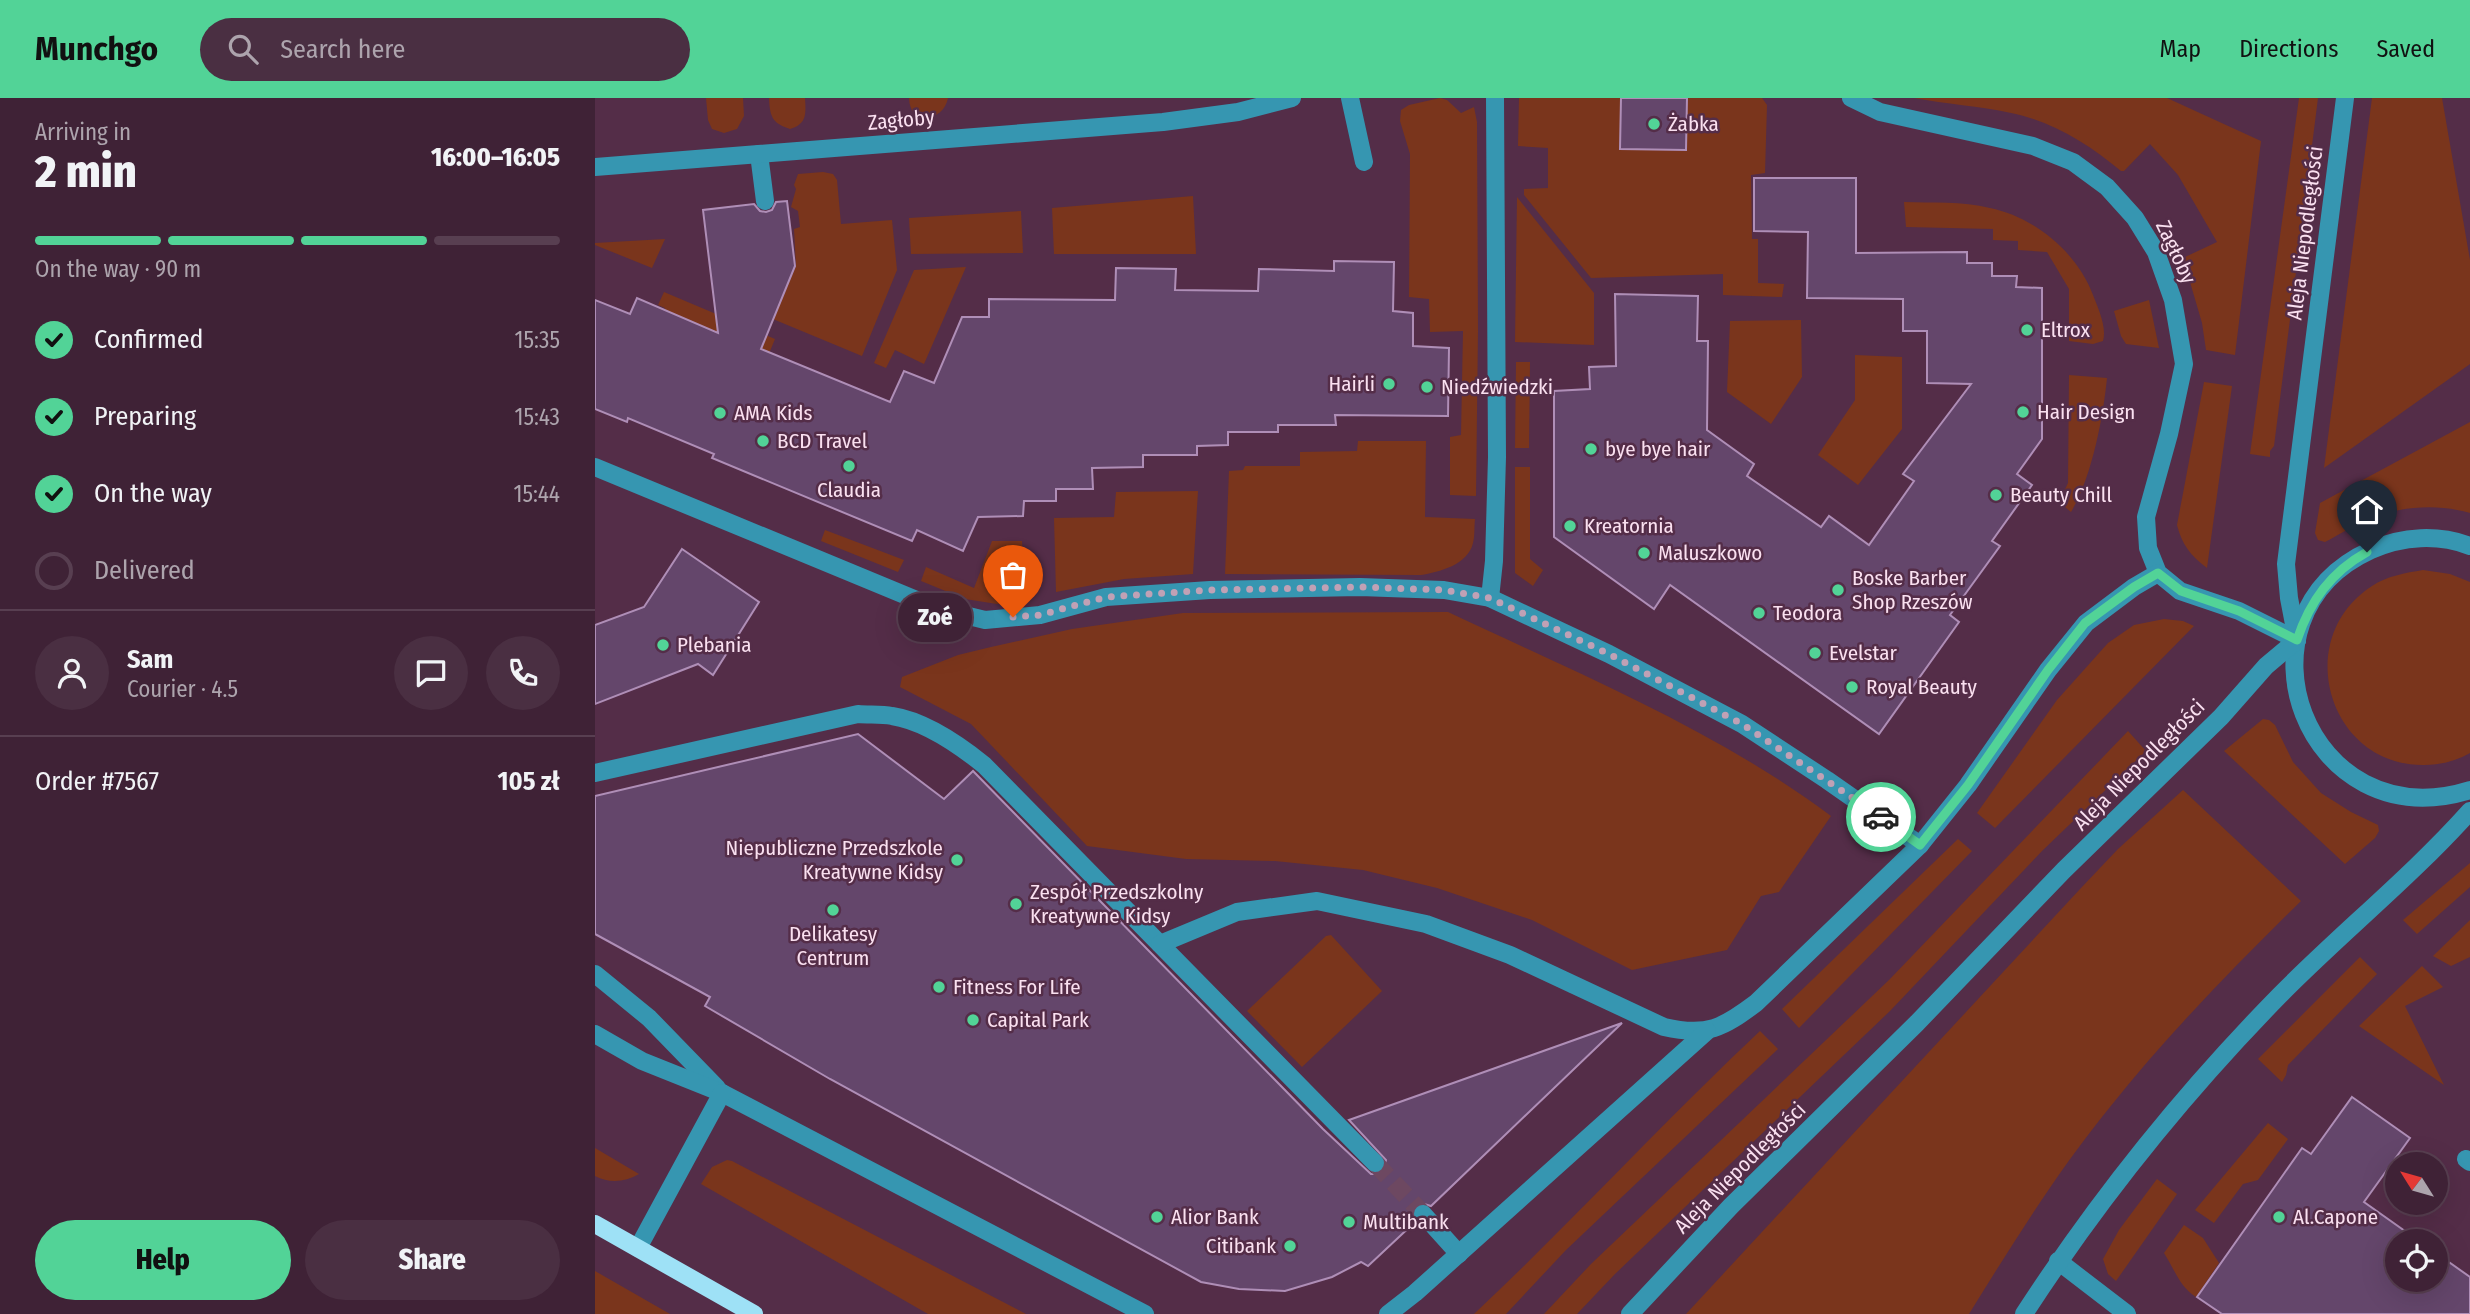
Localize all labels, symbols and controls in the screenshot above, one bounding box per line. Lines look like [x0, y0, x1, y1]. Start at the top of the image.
search box [200, 18, 690, 81]
text: Munchgo [35, 29, 158, 69]
icon: search [224, 30, 262, 68]
text: Search here [280, 34, 405, 65]
text: Map [2160, 35, 2201, 63]
text: Directions [2239, 35, 2338, 63]
text: Saved [2376, 35, 2435, 63]
street label: Zagłoby [867, 104, 936, 136]
place label: Żabka [1668, 111, 1719, 137]
marker: Żabka [1646, 116, 1662, 132]
text: Arriving in [35, 118, 131, 146]
text: 16:00–16:05 [431, 142, 560, 173]
text: 2 min [35, 144, 137, 199]
street label: Aleja Niepodległości [2281, 144, 2329, 322]
street label: Zagłoby [2150, 216, 2202, 288]
text: On the way · 90 m [35, 255, 201, 283]
place label: Eltrox [2041, 317, 2091, 343]
icon: check [35, 321, 73, 359]
marker: Eltrox [2019, 322, 2035, 338]
text: Confirmed [94, 324, 204, 355]
text: 15:35 [514, 326, 560, 354]
place label: Hairli [1329, 371, 1375, 397]
place label: Niedźwiedzki [1441, 374, 1553, 400]
marker: Hairli [1381, 376, 1397, 392]
marker: Niedźwiedzki [1419, 379, 1435, 395]
icon: check [35, 398, 73, 436]
place label: Hair Design [2037, 399, 2135, 425]
place label: AMA Kids [734, 400, 813, 426]
text: Preparing [94, 401, 196, 432]
text: 15:43 [515, 403, 560, 431]
marker: Hair Design [2015, 404, 2031, 420]
marker: AMA Kids [712, 405, 728, 421]
place label: BCD Travel [777, 428, 868, 454]
marker: BCD Travel [755, 433, 771, 449]
place label: bye bye hair [1605, 436, 1711, 462]
marker: bye bye hair [1583, 441, 1599, 457]
marker: Claudia [841, 458, 857, 474]
icon: check [35, 475, 73, 513]
place label: Claudia [817, 477, 881, 503]
text: On the way [94, 478, 212, 509]
text: 15:44 [513, 480, 560, 508]
pin [2337, 480, 2397, 552]
place label: Beauty Chill [2010, 482, 2112, 508]
marker: Beauty Chill [1988, 487, 2004, 503]
icon: home [2348, 491, 2386, 529]
place label: Kreatornia [1584, 513, 1674, 539]
marker: Kreatornia [1562, 518, 1578, 534]
place label: Maluszkowo [1658, 540, 1762, 566]
pin [983, 545, 1043, 617]
marker: Maluszkowo [1636, 545, 1652, 561]
text: Delivered [94, 555, 195, 586]
icon: bag [994, 556, 1032, 594]
place label: Boske Barber Shop Rzeszów [1852, 565, 1973, 615]
marker: Boske Barber Shop Rzeszów [1830, 582, 1846, 598]
callout: Zoé [897, 592, 971, 642]
place label: Teodora [1773, 600, 1842, 626]
text: Zoé [917, 603, 953, 631]
marker: Teodora [1751, 605, 1767, 621]
place label: Plebania [677, 632, 752, 658]
button: person [35, 636, 109, 710]
button: chat [394, 636, 468, 710]
button: phone [486, 636, 560, 710]
marker: Plebania [655, 637, 671, 653]
place label: Evelstar [1829, 640, 1898, 666]
text: Sam [127, 644, 173, 675]
marker: Evelstar [1807, 645, 1823, 661]
place label: Royal Beauty [1866, 674, 1977, 700]
text: Courier · 4.5 [127, 675, 238, 703]
marker: Royal Beauty [1844, 679, 1860, 695]
street label: Aleja Niepodległości [2068, 694, 2210, 836]
text: Order #7567 [35, 766, 159, 797]
text: 105 zł [497, 766, 560, 797]
courier [1846, 782, 1916, 852]
icon: car [1862, 798, 1900, 836]
place label: Niepubliczne Przedszkole Kreatywne Kidsy [726, 835, 944, 885]
marker: Niepubliczne Przedszkole Kreatywne Kidsy [949, 852, 965, 868]
place label: Zespół Przedszkolny Kreatywne Kidsy [1030, 879, 1204, 929]
marker: Zespół Przedszkolny Kreatywne Kidsy [1008, 896, 1024, 912]
marker: Delikatesy Centrum [825, 902, 841, 918]
place label: Delikatesy Centrum [789, 921, 878, 971]
place label: Fitness For Life [953, 974, 1081, 1000]
marker: Fitness For Life [931, 979, 947, 995]
place label: Capital Park [987, 1007, 1089, 1033]
marker: Capital Park [965, 1012, 981, 1028]
street label: Aleja Niepodległości [1669, 1097, 1811, 1239]
north arrow [2385, 1152, 2448, 1214]
map controls [2385, 1152, 2448, 1292]
place label: Alior Bank [1171, 1204, 1259, 1230]
place label: Al.Capone [2293, 1204, 2378, 1230]
marker: Alior Bank [1149, 1209, 1165, 1225]
place label: Multibank [1363, 1209, 1449, 1235]
marker: Al.Capone [2271, 1209, 2287, 1225]
marker: Multibank [1341, 1214, 1357, 1230]
button: Help [35, 1220, 291, 1300]
button: Share [305, 1220, 560, 1300]
button: locate [2385, 1229, 2448, 1292]
place label: Citibank [1206, 1233, 1276, 1259]
marker: Citibank [1282, 1238, 1298, 1254]

